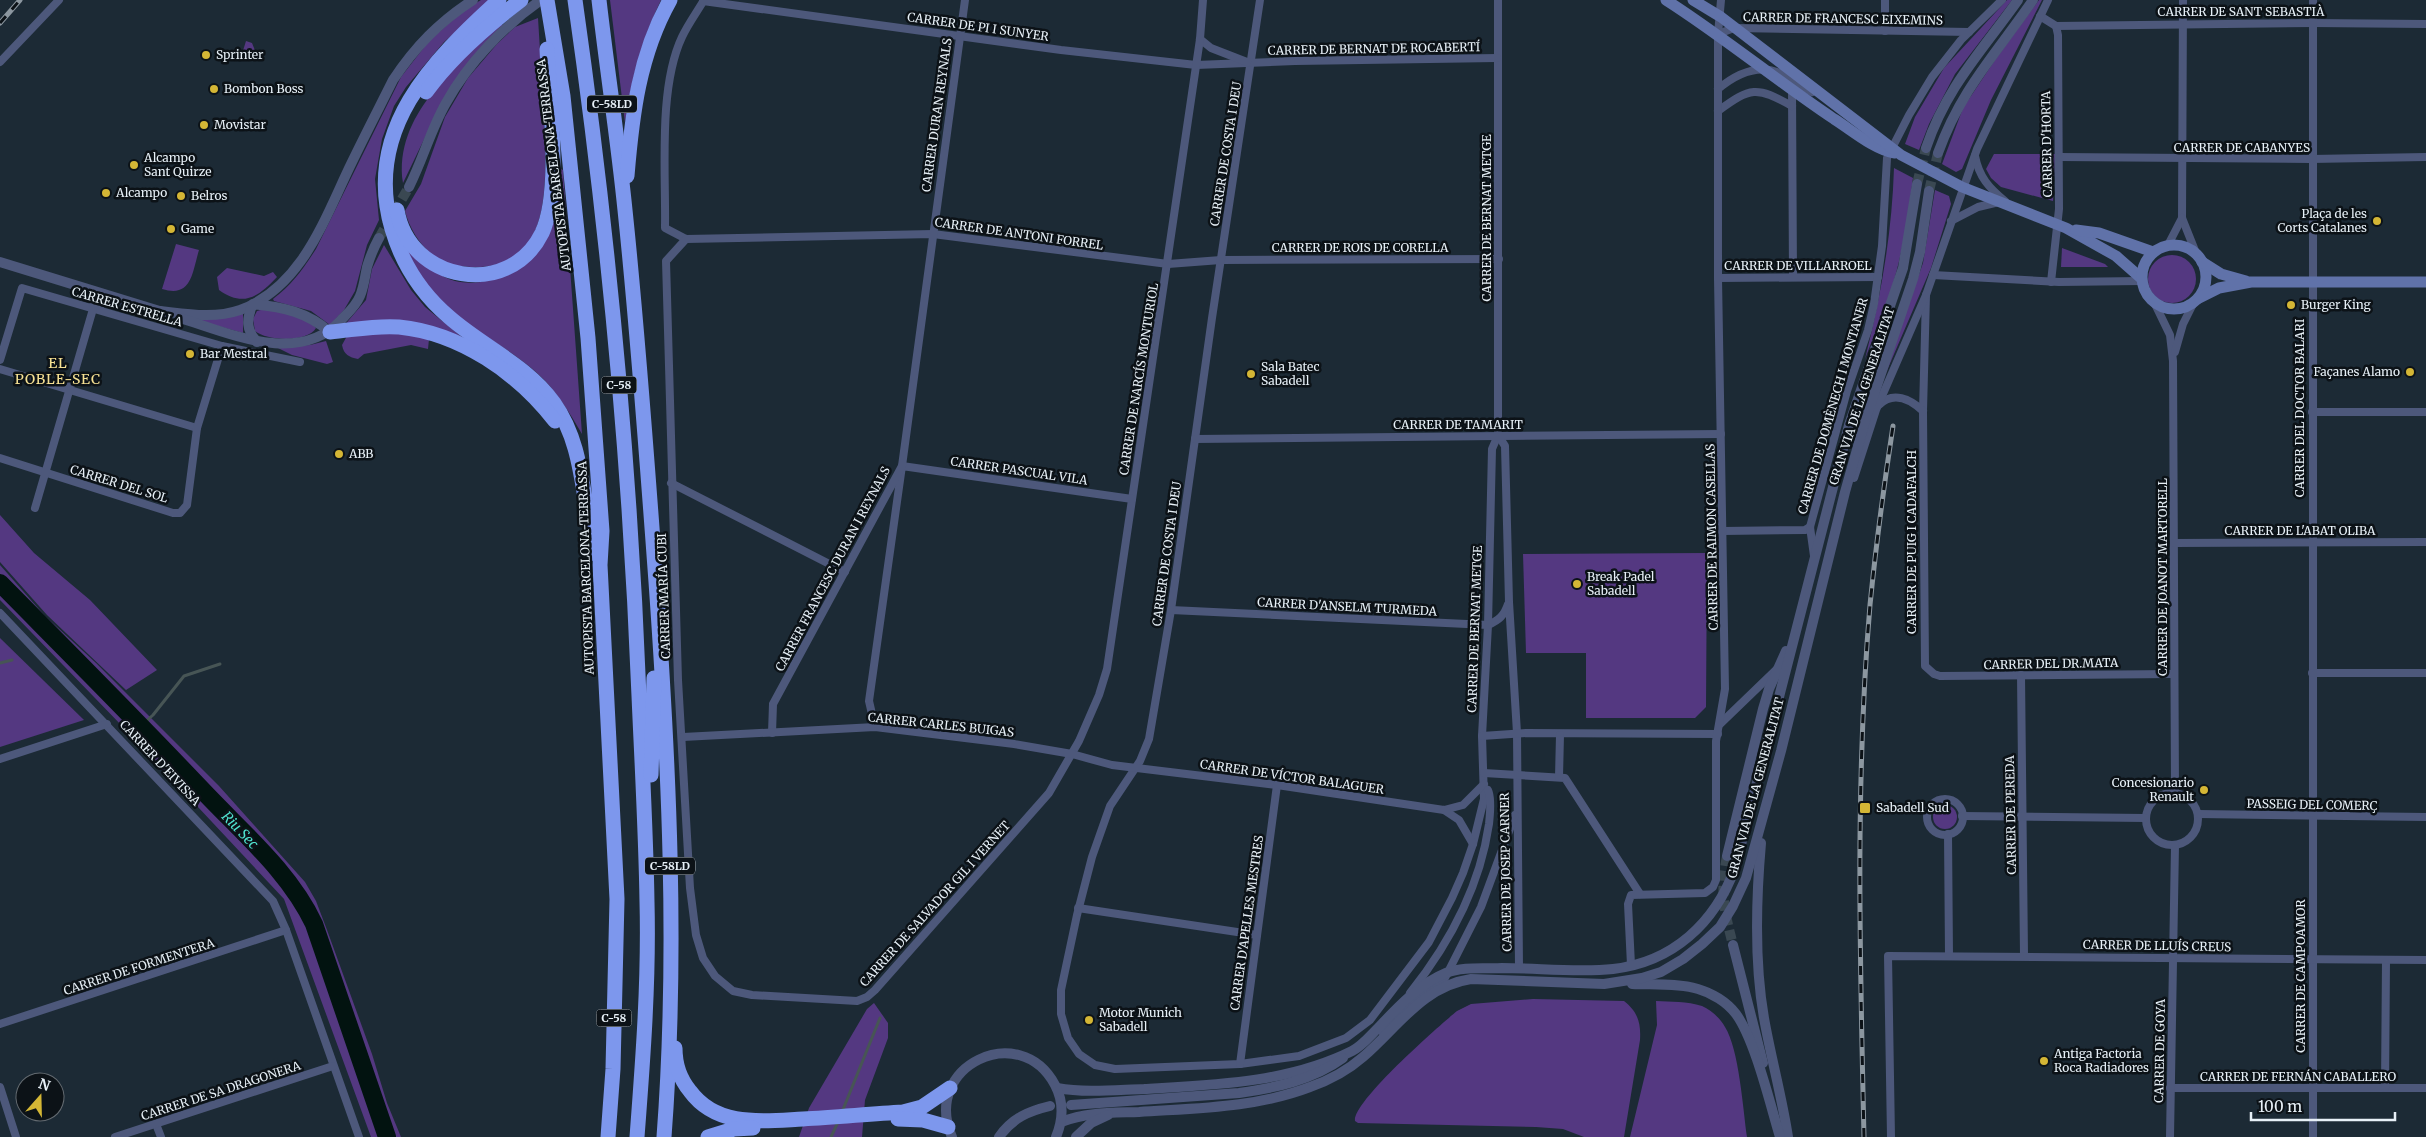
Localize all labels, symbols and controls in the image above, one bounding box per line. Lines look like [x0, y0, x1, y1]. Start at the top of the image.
street label: CARRER DE SANT SEBASTIÀ [2158, 4, 2325, 19]
street label: CARRER DE PI I SUNYER [906, 9, 1050, 44]
street label: CARRER DE FRANCESC EIXEMINS [1743, 9, 1943, 28]
street label: CARRER DURAN REYNALS [918, 37, 955, 193]
street label: CARRER DE BERNAT DE ROCABERTÍ [1268, 39, 1481, 58]
place label: Sprinter [216, 47, 264, 62]
marker: Sprinter [200, 49, 212, 61]
street label: AUTOPISTA BARCELONA-TERRASSA [533, 58, 574, 273]
place label: Bombon Boss [224, 81, 304, 96]
street label: CARRER DE COSTA I DEU [1207, 81, 1244, 227]
marker: Bombon Boss [208, 83, 220, 95]
street label: CARRER D'HORTA [2038, 90, 2055, 197]
road number: C-58LD [587, 96, 637, 112]
place label: Movistar [214, 117, 267, 132]
marker: Movistar [198, 119, 210, 131]
street label: CARRER DE BERNAT METGE [1479, 134, 1494, 302]
street label: CARRER DE CABANYES [2174, 140, 2310, 155]
place label: Alcampo Sant Quirze [143, 150, 211, 179]
marker: Alcampo Sant Quirze [128, 159, 140, 171]
place label: Alcampo [115, 185, 167, 200]
marker: Alcampo [100, 187, 112, 199]
place label: Belros [191, 188, 227, 203]
marker: Belros [175, 190, 187, 202]
place label: Plaça de les Corts Catalanes [2278, 206, 2367, 235]
street label: CARRER DE ANTONI FORREL [934, 214, 1105, 253]
marker: Plaça de les Corts Catalanes [2371, 215, 2383, 227]
place label: Game [181, 221, 214, 236]
marker: Game [165, 223, 177, 235]
street label: CARRER DE ROIS DE CORELLA [1272, 240, 1449, 255]
street label: CARRER DE VILLARROEL [1724, 258, 1872, 273]
street label: CARRER DE NARCÍS MONTURIOL [1116, 281, 1161, 476]
street label: CARRER ESTRELLA [70, 284, 185, 330]
street label: CARRER DE DOMÈNECH I MONTANER [1794, 295, 1871, 516]
place label: Burger King [2301, 297, 2372, 312]
marker: Burger King [2285, 299, 2297, 311]
street label: GRAN VIA DE LA GENERALITAT [1826, 304, 1898, 487]
street label: CARRER DEL DOCTOR BALARI [2292, 319, 2307, 497]
place label: Bar Mestral [200, 346, 268, 361]
marker: Bar Mestral [184, 348, 196, 360]
district label: EL POBLE-SEC [15, 354, 101, 388]
place label: Sala Batec Sabadell [1261, 359, 1320, 388]
place label: Façanes Alamo [2314, 364, 2400, 379]
marker: Façanes Alamo [2404, 366, 2416, 378]
marker: Sala Batec Sabadell [1245, 368, 1257, 380]
road number: C-58 [602, 376, 636, 394]
street label: CARRER DE TAMARIT [1393, 417, 1523, 432]
street label: CARRER DE RAIMON CASELLAS [1702, 444, 1721, 630]
place label: ABB [348, 446, 373, 461]
marker: ABB [333, 448, 345, 460]
street label: CARRER DE PUIG I CADAFALCH [1904, 450, 1919, 634]
street label: CARRER PASCUAL VILA [950, 453, 1089, 488]
street label: AUTOPISTA BARCELONA-TERRASSA [574, 460, 597, 676]
street label: CARRER DEL SOL [68, 461, 170, 506]
street label: CARRER FRANCESC DURAN I REYNALS [772, 464, 893, 674]
street label: CARRER DE JOANOT MARTORELL [2155, 478, 2170, 676]
street label: CARRER DE COSTA I DEU [1149, 481, 1184, 627]
street label: CARRER DE L'ABAT OLIBA [2225, 523, 2376, 538]
street label: CARRER MARÍA CUBI [654, 533, 673, 659]
street label: CARRER DE BERNAT METGE [1464, 545, 1485, 713]
place label: Break Padel Sabadell [1587, 569, 1655, 598]
marker: Break Padel Sabadell [1571, 578, 1583, 590]
street label: CARRER D'ANSELM TURMEDA [1257, 594, 1438, 619]
street label: CARRER DEL DR.MATA [1983, 655, 2119, 672]
street label: GRAN VIA DE LA GENERALITAT [1724, 695, 1787, 880]
street label: CARRER CARLES BUIGAS [867, 709, 1015, 740]
street label: CARRER D'EIVISSA [117, 717, 204, 809]
street label: CARRER DE PEREDA [2002, 755, 2019, 875]
street label: CARRER DE VÍCTOR BALAGUER [1199, 756, 1386, 797]
place label: Concesionario Renault [2112, 775, 2194, 804]
marker: Concesionario Renault [2198, 784, 2210, 796]
street label: CARRER DE JOSEP CARNER [1497, 792, 1514, 952]
street label: PASSEIG DEL COMERÇ [2246, 796, 2378, 813]
place label: Sabadell Sud [1876, 800, 1949, 815]
marker: Sabadell Sud [1858, 801, 1872, 815]
water label: Riu Sec [218, 807, 263, 853]
street label: CARRER DE SALVADOR GIL I VERNET [856, 817, 1013, 989]
street label: CARRER D'APELLES MESTRES [1227, 834, 1266, 1011]
road number: C-58LD [645, 858, 695, 874]
street label: CARRER DE CAMPOAMOR [2293, 899, 2308, 1053]
street label: CARRER DE FORMENTERA [62, 935, 217, 998]
street label: CARRER DE LLUÍS CREUS [2083, 937, 2231, 954]
street label: CARRER DE GOYA [2151, 998, 2168, 1103]
place label: Motor Munich Sabadell [1099, 1005, 1182, 1034]
road number: C-58 [596, 1010, 632, 1026]
marker: Motor Munich Sabadell [1083, 1014, 1095, 1026]
place label: Antiga Factoria Roca Radiadores [2053, 1046, 2149, 1075]
marker: Antiga Factoria Roca Radiadores [2038, 1055, 2050, 1067]
street label: CARRER DE SA DRAGONERA [139, 1057, 303, 1123]
street label: CARRER DE FERNÁN CABALLERO [2200, 1069, 2396, 1084]
north arrow [15, 1072, 65, 1122]
text: N [36, 1074, 53, 1095]
scale bar [2251, 1090, 2395, 1122]
text: 100 m [2258, 1097, 2302, 1116]

